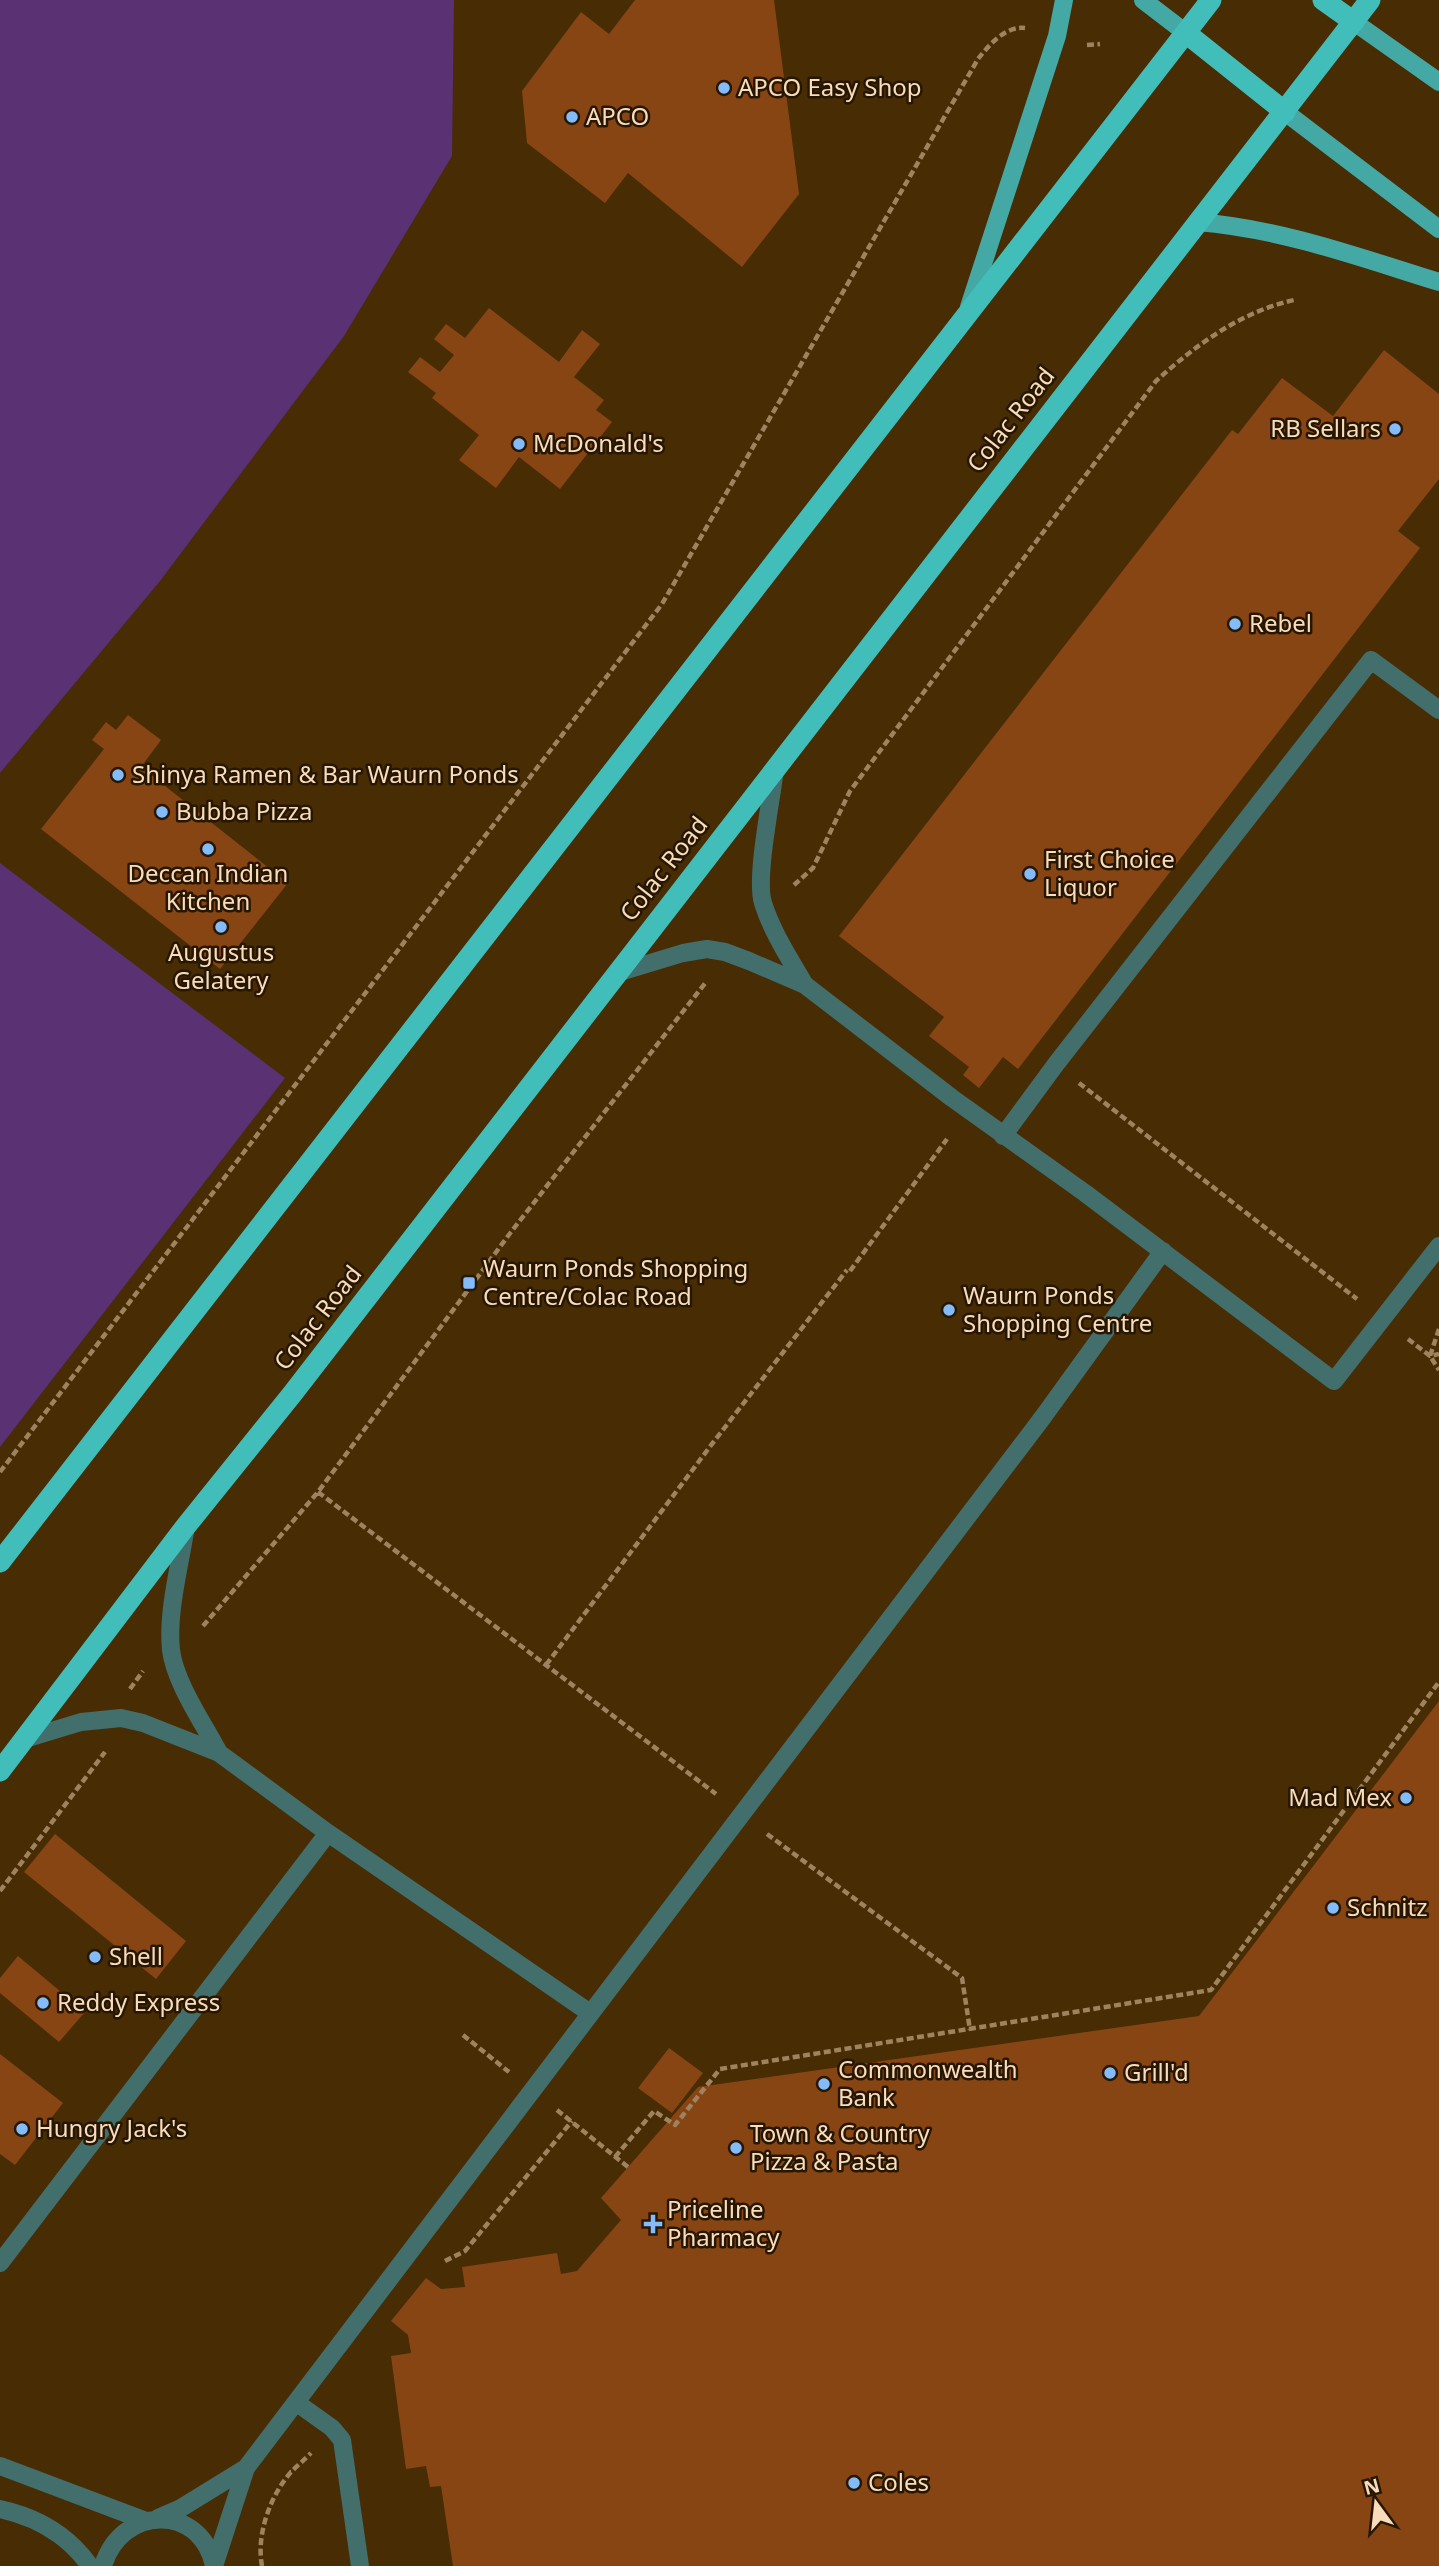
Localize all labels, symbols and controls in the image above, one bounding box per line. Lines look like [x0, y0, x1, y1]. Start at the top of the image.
place label: APCO Easy Shop [738, 70, 922, 103]
marker: APCO Easy Shop [716, 80, 732, 96]
place label: APCO [586, 99, 649, 132]
marker: APCO [564, 109, 580, 125]
street label: Colac Road [958, 360, 1061, 478]
place label: RB Sellars [1270, 411, 1381, 444]
marker: RB Sellars [1387, 421, 1403, 437]
place label: McDonald's [533, 426, 664, 459]
marker: McDonald's [511, 436, 527, 452]
place label: Rebel [1249, 606, 1312, 639]
marker: Rebel [1227, 616, 1243, 632]
place label: Shinya Ramen & Bar Waurn Ponds [132, 757, 519, 790]
marker: Shinya Ramen & Bar Waurn Ponds [110, 767, 126, 783]
place label: Bubba Pizza [176, 794, 312, 827]
marker: Bubba Pizza [154, 804, 170, 820]
street label: Colac Road [611, 809, 714, 927]
marker: Deccan Indian Kitchen [200, 841, 216, 857]
place label: First Choice Liquor [1044, 842, 1175, 903]
place label: Deccan Indian Kitchen [128, 856, 288, 917]
marker: First Choice Liquor [1022, 866, 1038, 882]
marker: Augustus Gelatery [213, 919, 229, 935]
place label: Augustus Gelatery [168, 935, 274, 996]
place label: Waurn Ponds Shopping Centre/Colac Road [483, 1251, 748, 1312]
street label: Colac Road [265, 1258, 368, 1376]
marker: Waurn Ponds Shopping Centre/Colac Road [461, 1275, 477, 1291]
place label: Waurn Ponds Shopping Centre [963, 1278, 1152, 1339]
marker: Waurn Ponds Shopping Centre [941, 1302, 957, 1318]
place label: Mad Mex [1288, 1780, 1392, 1813]
marker: Mad Mex [1398, 1790, 1414, 1806]
place label: Schnitz [1347, 1890, 1428, 1923]
marker: Schnitz [1325, 1900, 1341, 1916]
place label: Shell [109, 1939, 163, 1972]
marker: Shell [87, 1949, 103, 1965]
place label: Reddy Express [57, 1985, 220, 2018]
marker: Reddy Express [35, 1995, 51, 2011]
place label: Commonwealth Bank [838, 2052, 1017, 2113]
place label: Grill'd [1124, 2055, 1189, 2088]
marker: Grill'd [1102, 2065, 1118, 2081]
marker: Commonwealth Bank [816, 2076, 832, 2092]
place label: Hungry Jack's [36, 2111, 187, 2144]
place label: Town & Country Pizza & Pasta [750, 2116, 930, 2177]
marker: Hungry Jack's [14, 2121, 30, 2137]
marker: Town & Country Pizza & Pasta [728, 2140, 744, 2156]
place label: Priceline Pharmacy [667, 2192, 780, 2253]
marker: Priceline Pharmacy [645, 2216, 661, 2232]
place label: Coles [868, 2465, 929, 2498]
north arrow [1341, 2468, 1411, 2538]
text: N [1361, 2472, 1382, 2501]
marker: Coles [846, 2475, 862, 2491]

